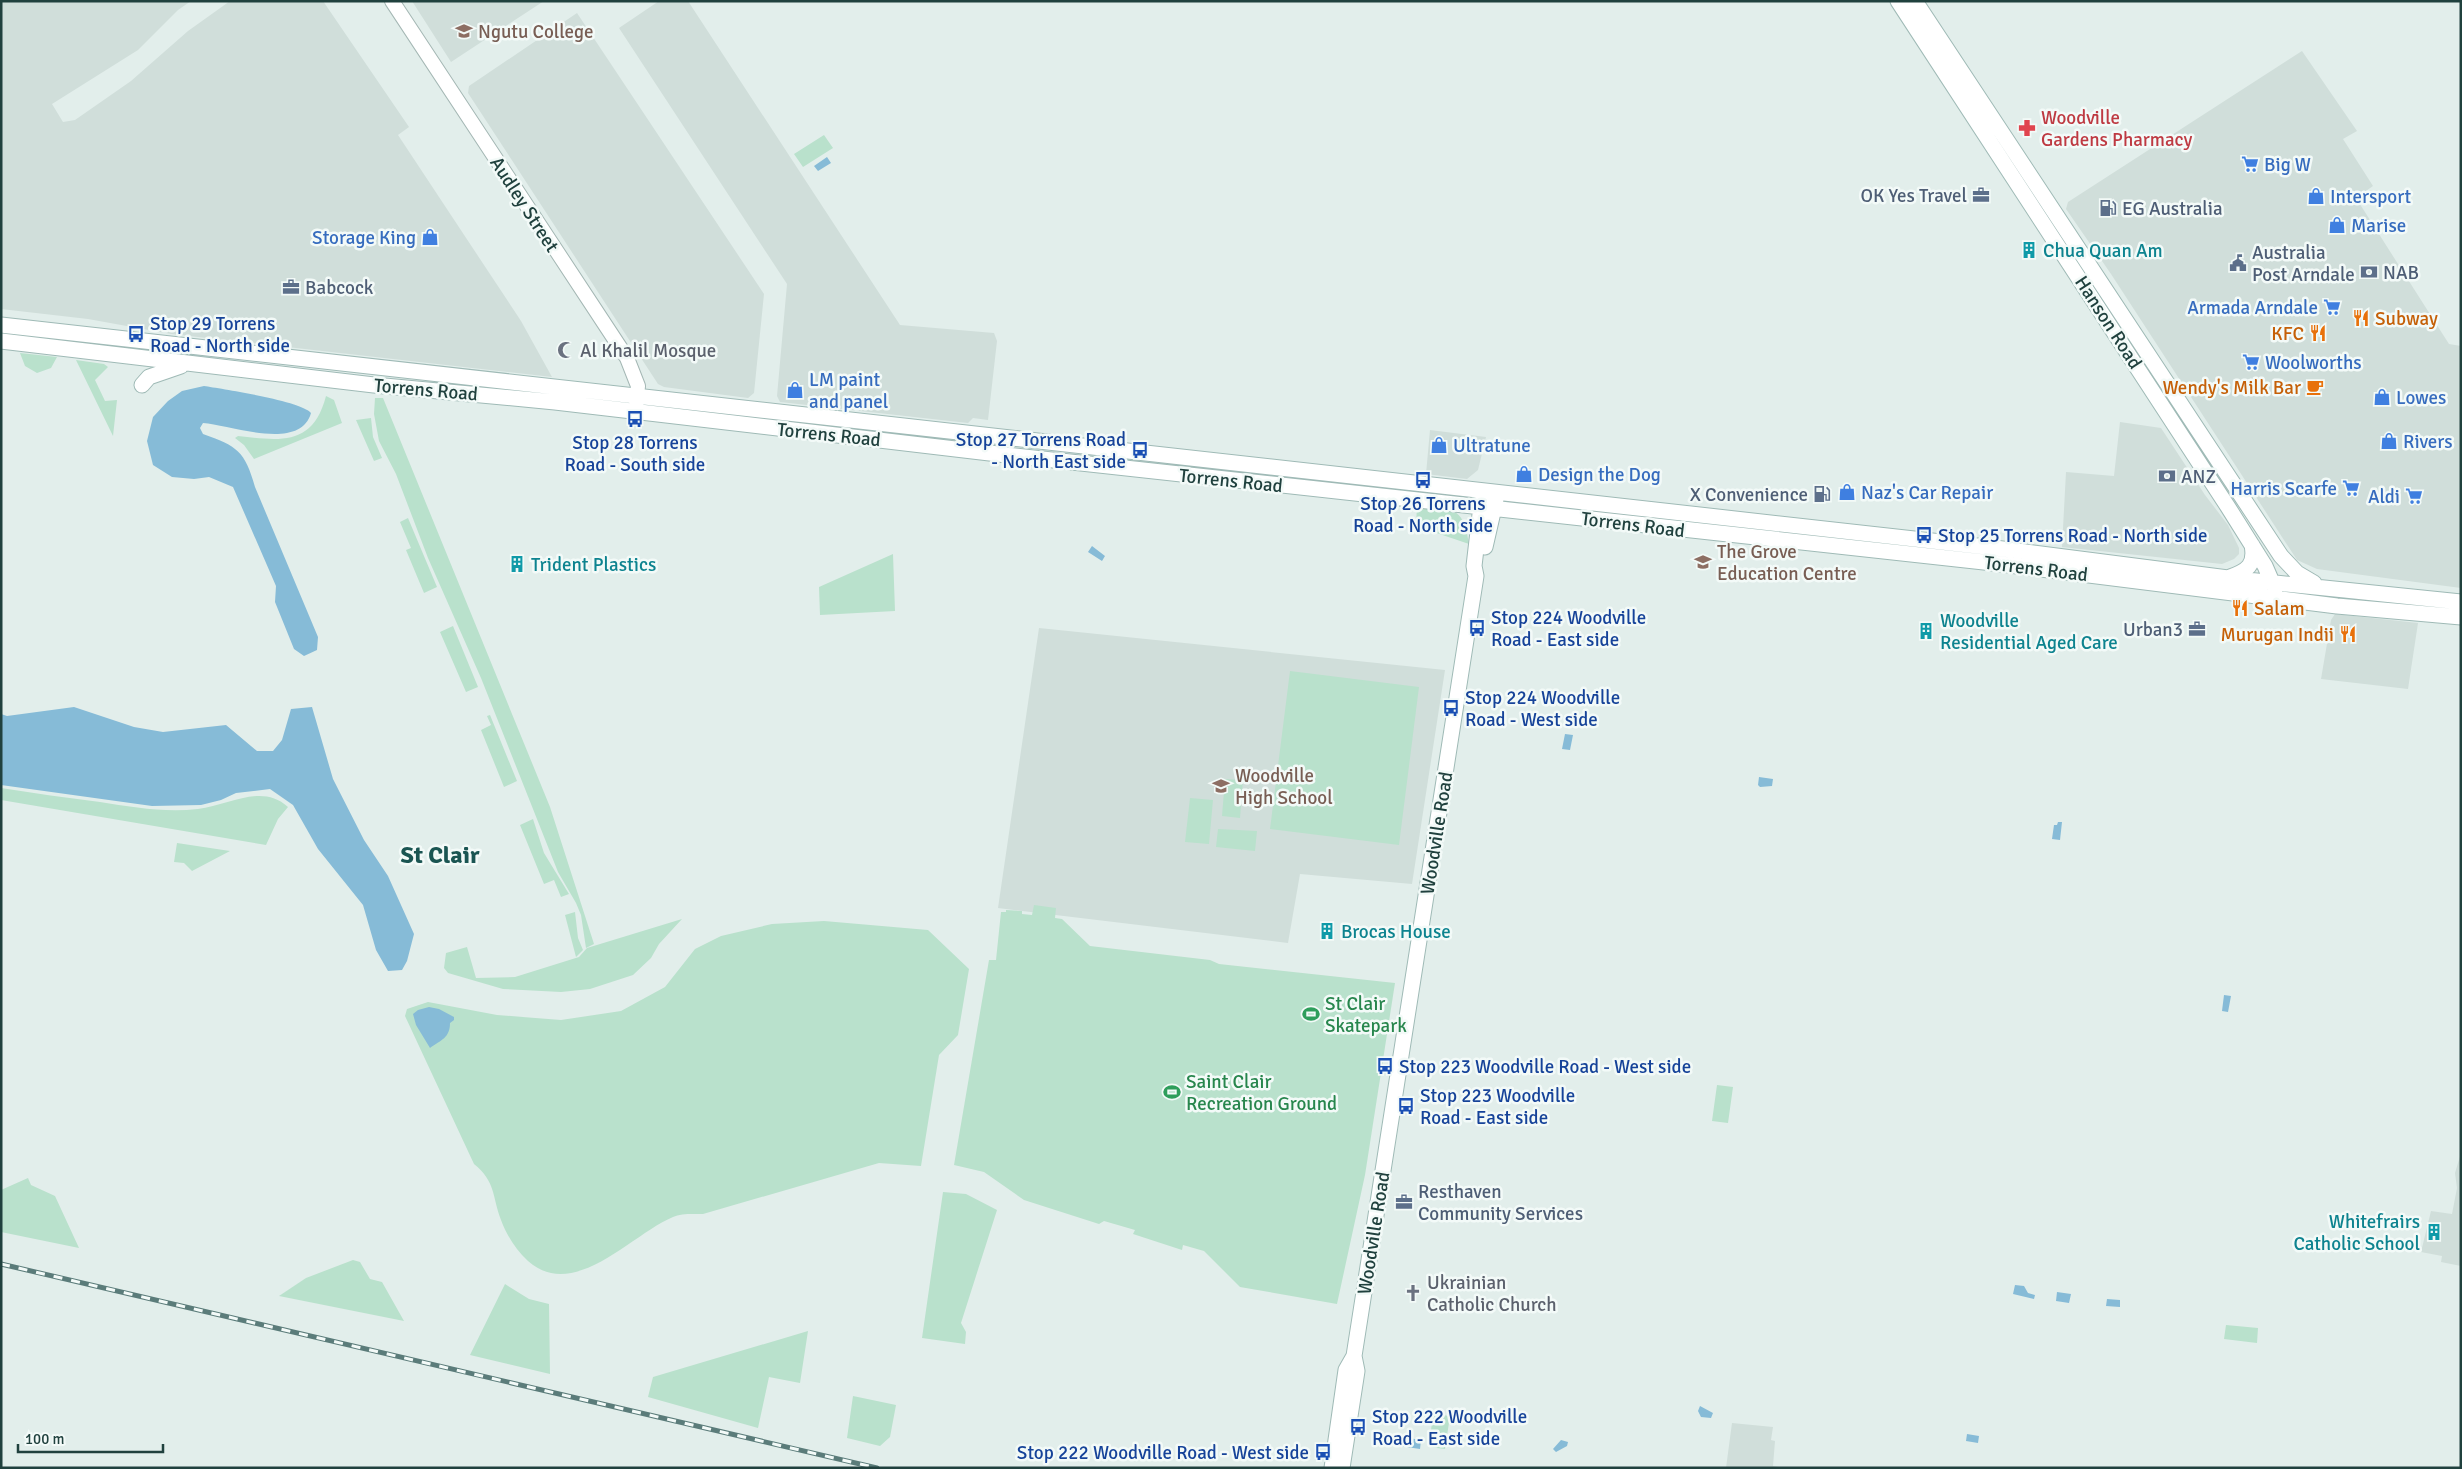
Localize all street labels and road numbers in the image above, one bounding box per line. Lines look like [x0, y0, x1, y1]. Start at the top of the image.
street label: Audley Street [484, 152, 564, 257]
street label: Hanson Road [2069, 271, 2147, 374]
street label: Torrens Road [373, 373, 479, 406]
street label: Torrens Road [776, 418, 882, 452]
street label: Torrens Road [1178, 464, 1284, 498]
street label: Torrens Road [1580, 507, 1686, 543]
street label: Torrens Road [1983, 551, 2089, 587]
street label: Woodville Road [1415, 770, 1459, 896]
street label: Woodville Road [1352, 1170, 1396, 1296]

